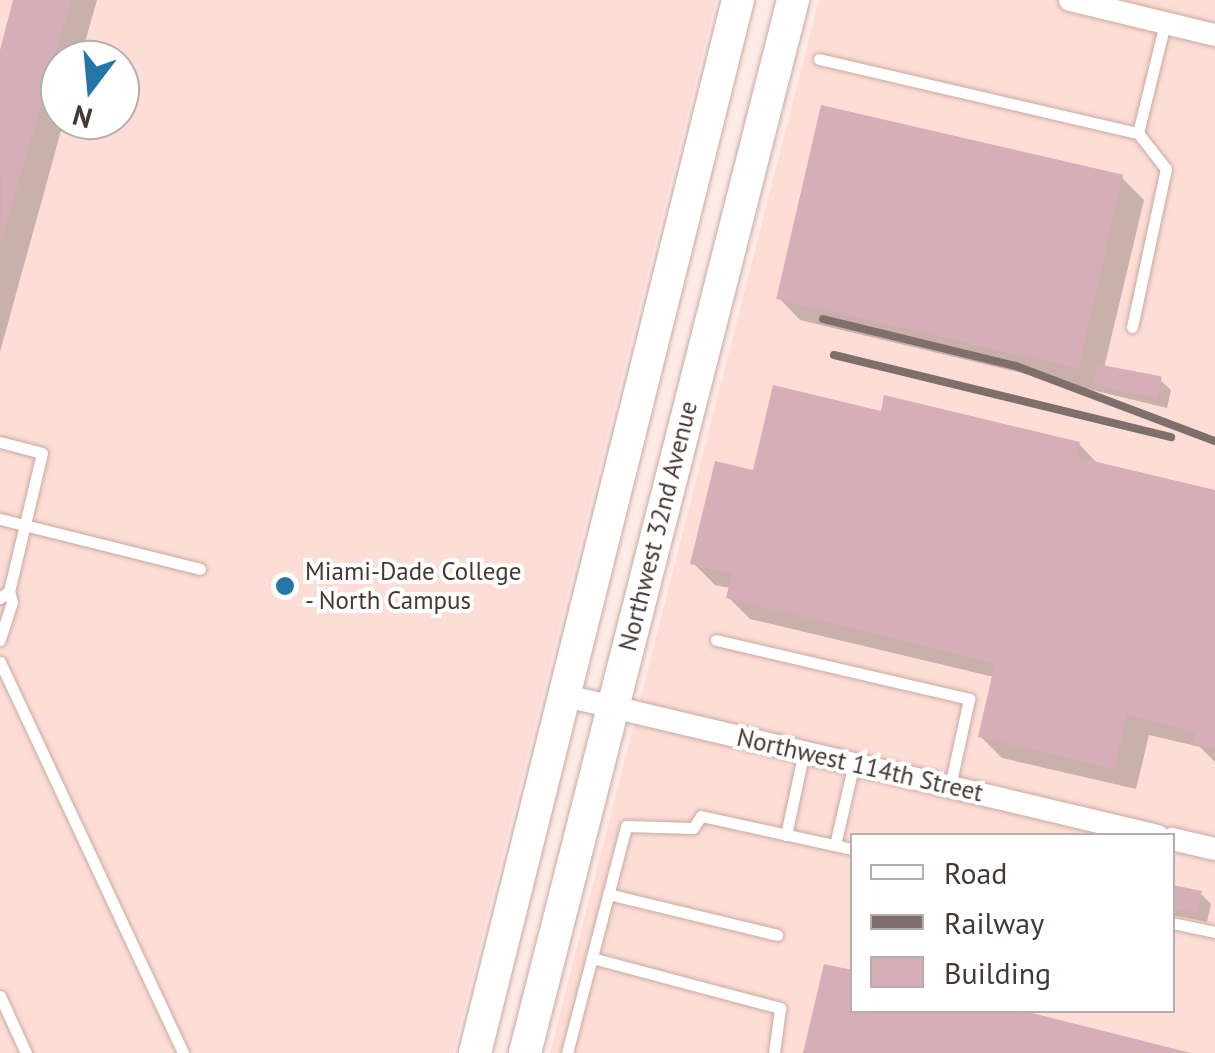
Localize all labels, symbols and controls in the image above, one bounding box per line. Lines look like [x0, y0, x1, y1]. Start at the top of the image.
north arrow [40, 40, 140, 140]
text: N [68, 97, 96, 138]
street label: Northwest 32nd Avenue [612, 398, 704, 654]
place label: Miami-Dade College - North Campus [305, 557, 521, 616]
marker: Miami-Dade College - North Campus [274, 575, 296, 597]
street label: Northwest 114th Street [734, 722, 986, 808]
legend [850, 833, 1175, 1013]
text: Road [944, 853, 1008, 892]
text: Railway [944, 903, 1044, 942]
text: Building [944, 953, 1051, 992]

